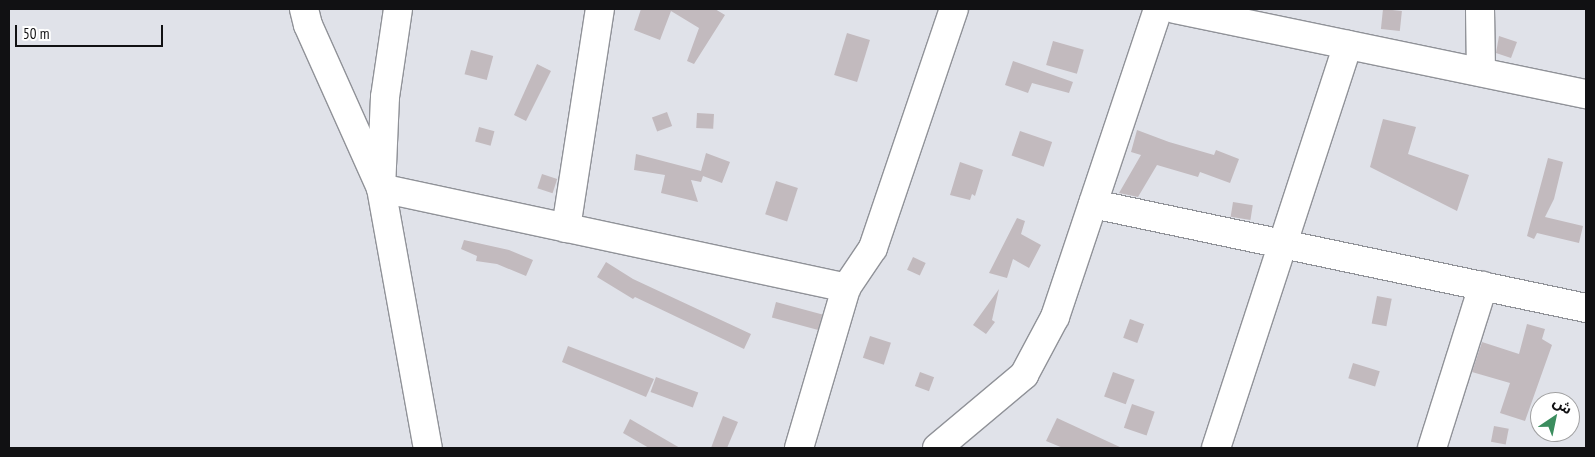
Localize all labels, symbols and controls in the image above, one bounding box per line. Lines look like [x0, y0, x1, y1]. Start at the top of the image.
scale bar [18, 15, 165, 47]
text: 50 m [23, 24, 49, 43]
north arrow [1530, 392, 1580, 442]
text: ش [1550, 393, 1576, 418]

